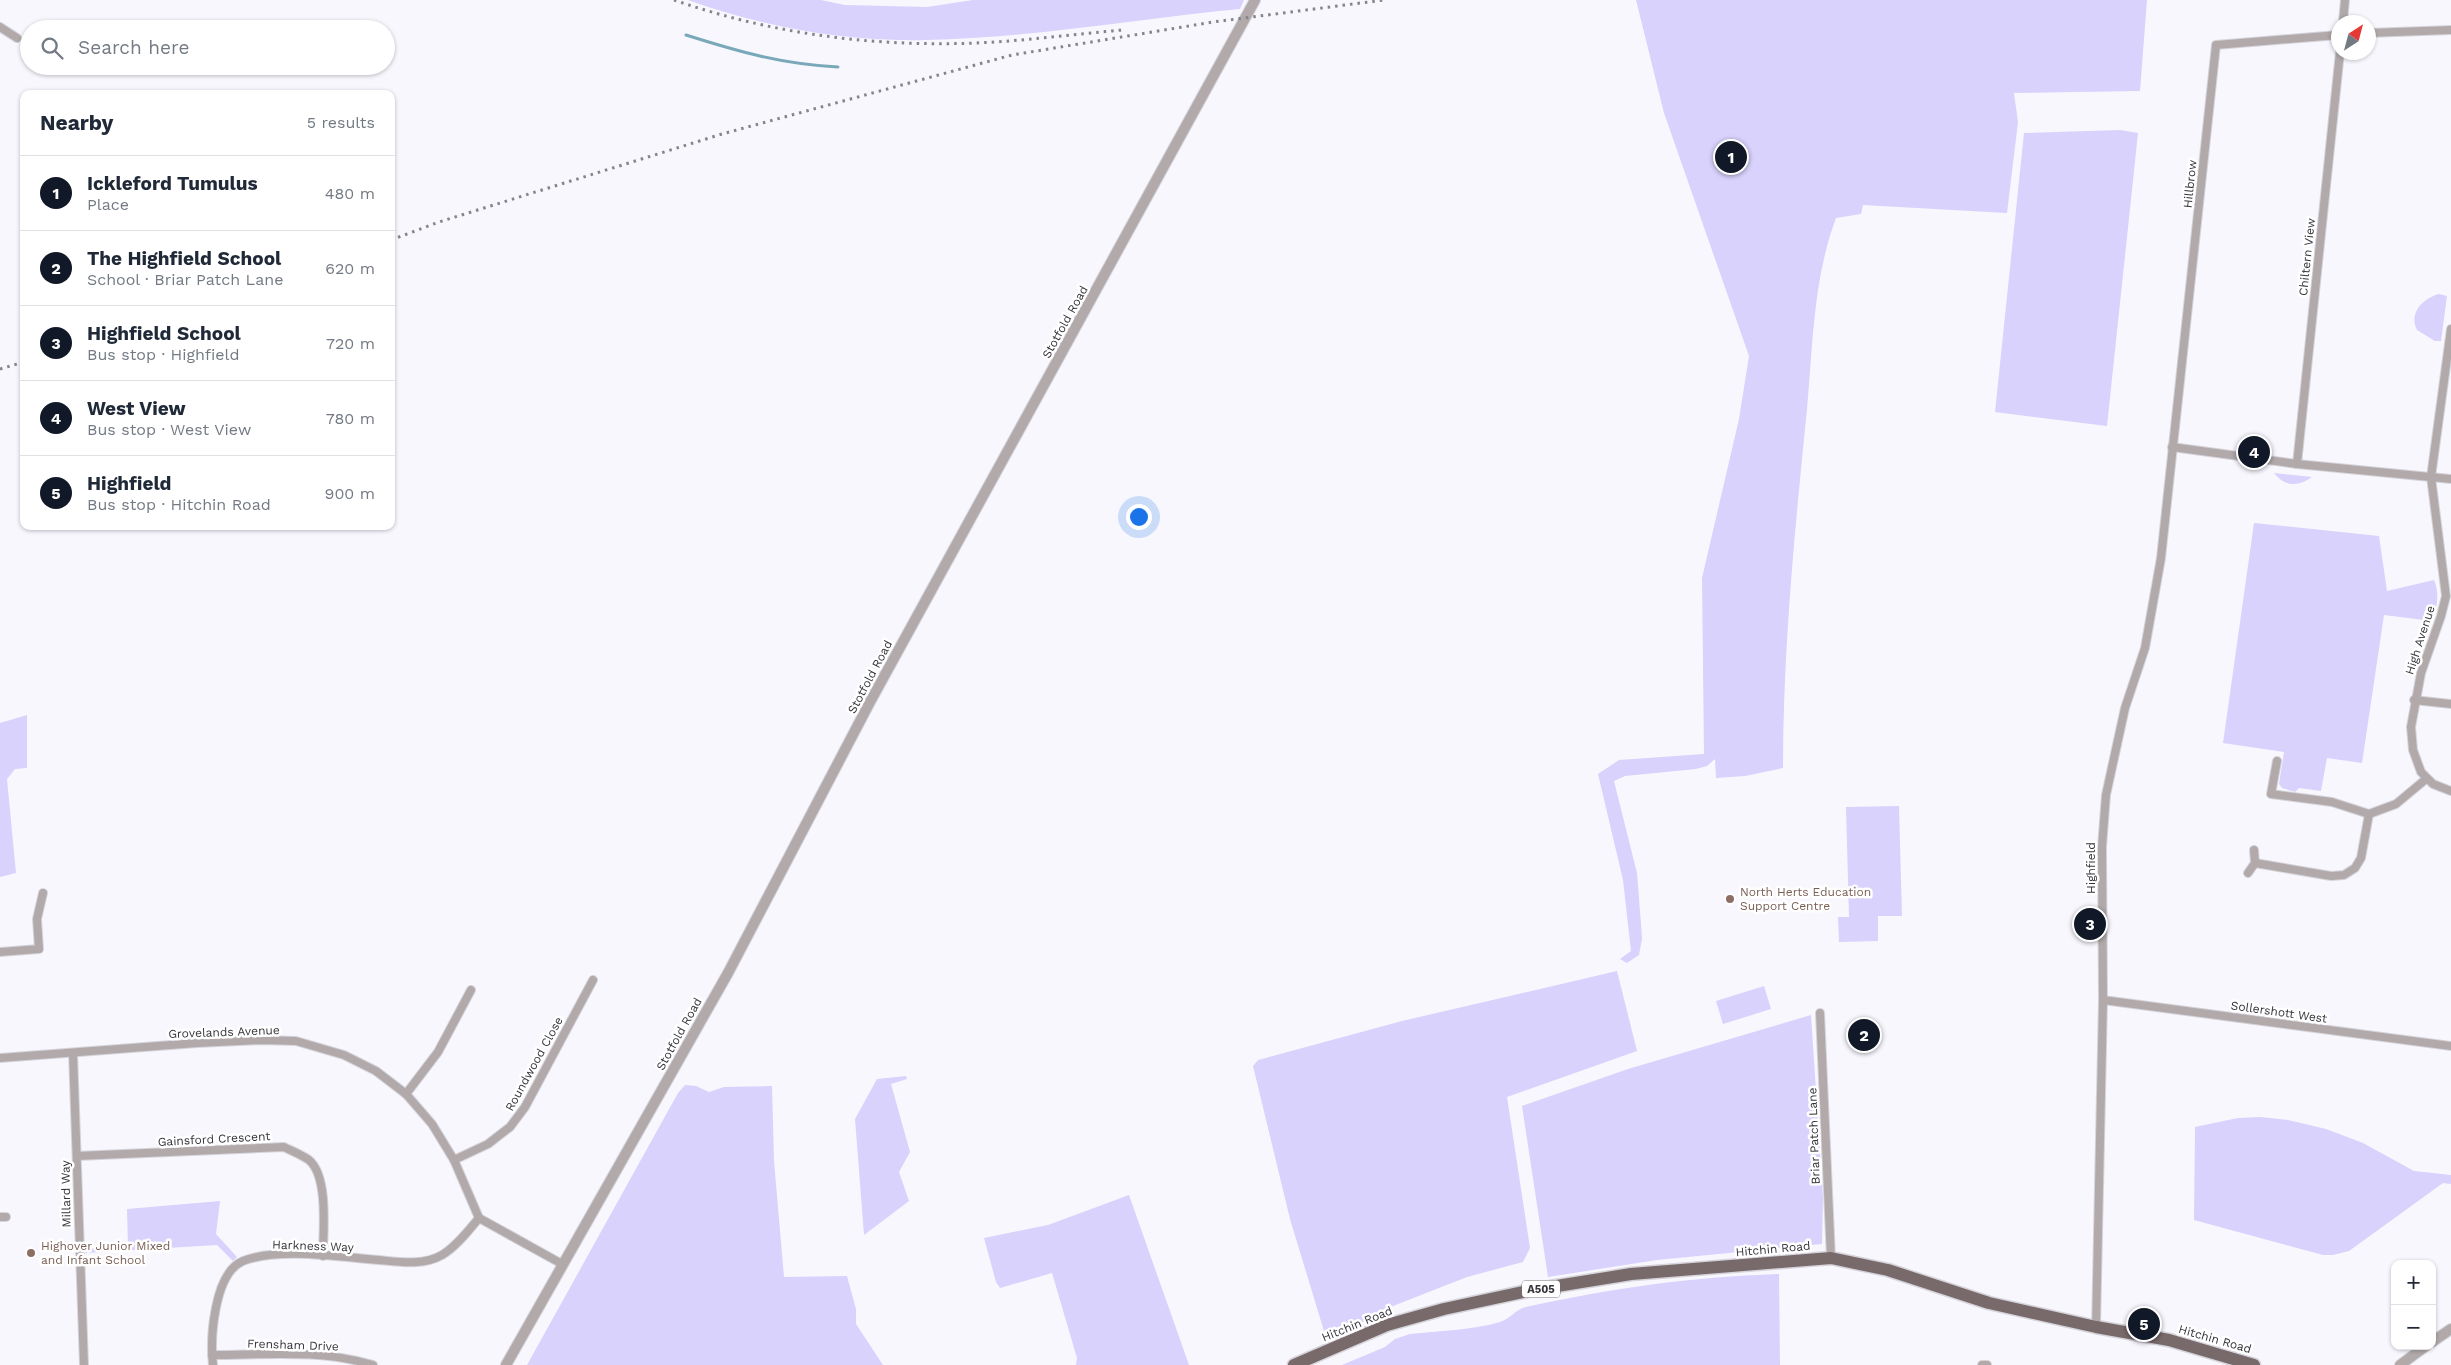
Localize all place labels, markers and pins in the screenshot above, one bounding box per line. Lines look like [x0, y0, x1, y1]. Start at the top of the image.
pin: 1 [1715, 138, 1747, 176]
pin: 4 [2238, 433, 2270, 471]
place label: North Herts Education Support Centre [1740, 885, 1871, 913]
marker: North Herts Education Support Centre [1724, 893, 1736, 905]
pin: 3 [2074, 905, 2106, 943]
pin: 2 [1848, 1016, 1880, 1054]
place label: Highover Junior Mixed and Infant School [41, 1239, 170, 1267]
marker: Highover Junior Mixed and Infant School [25, 1247, 37, 1259]
pin: 5 [2128, 1305, 2160, 1343]

